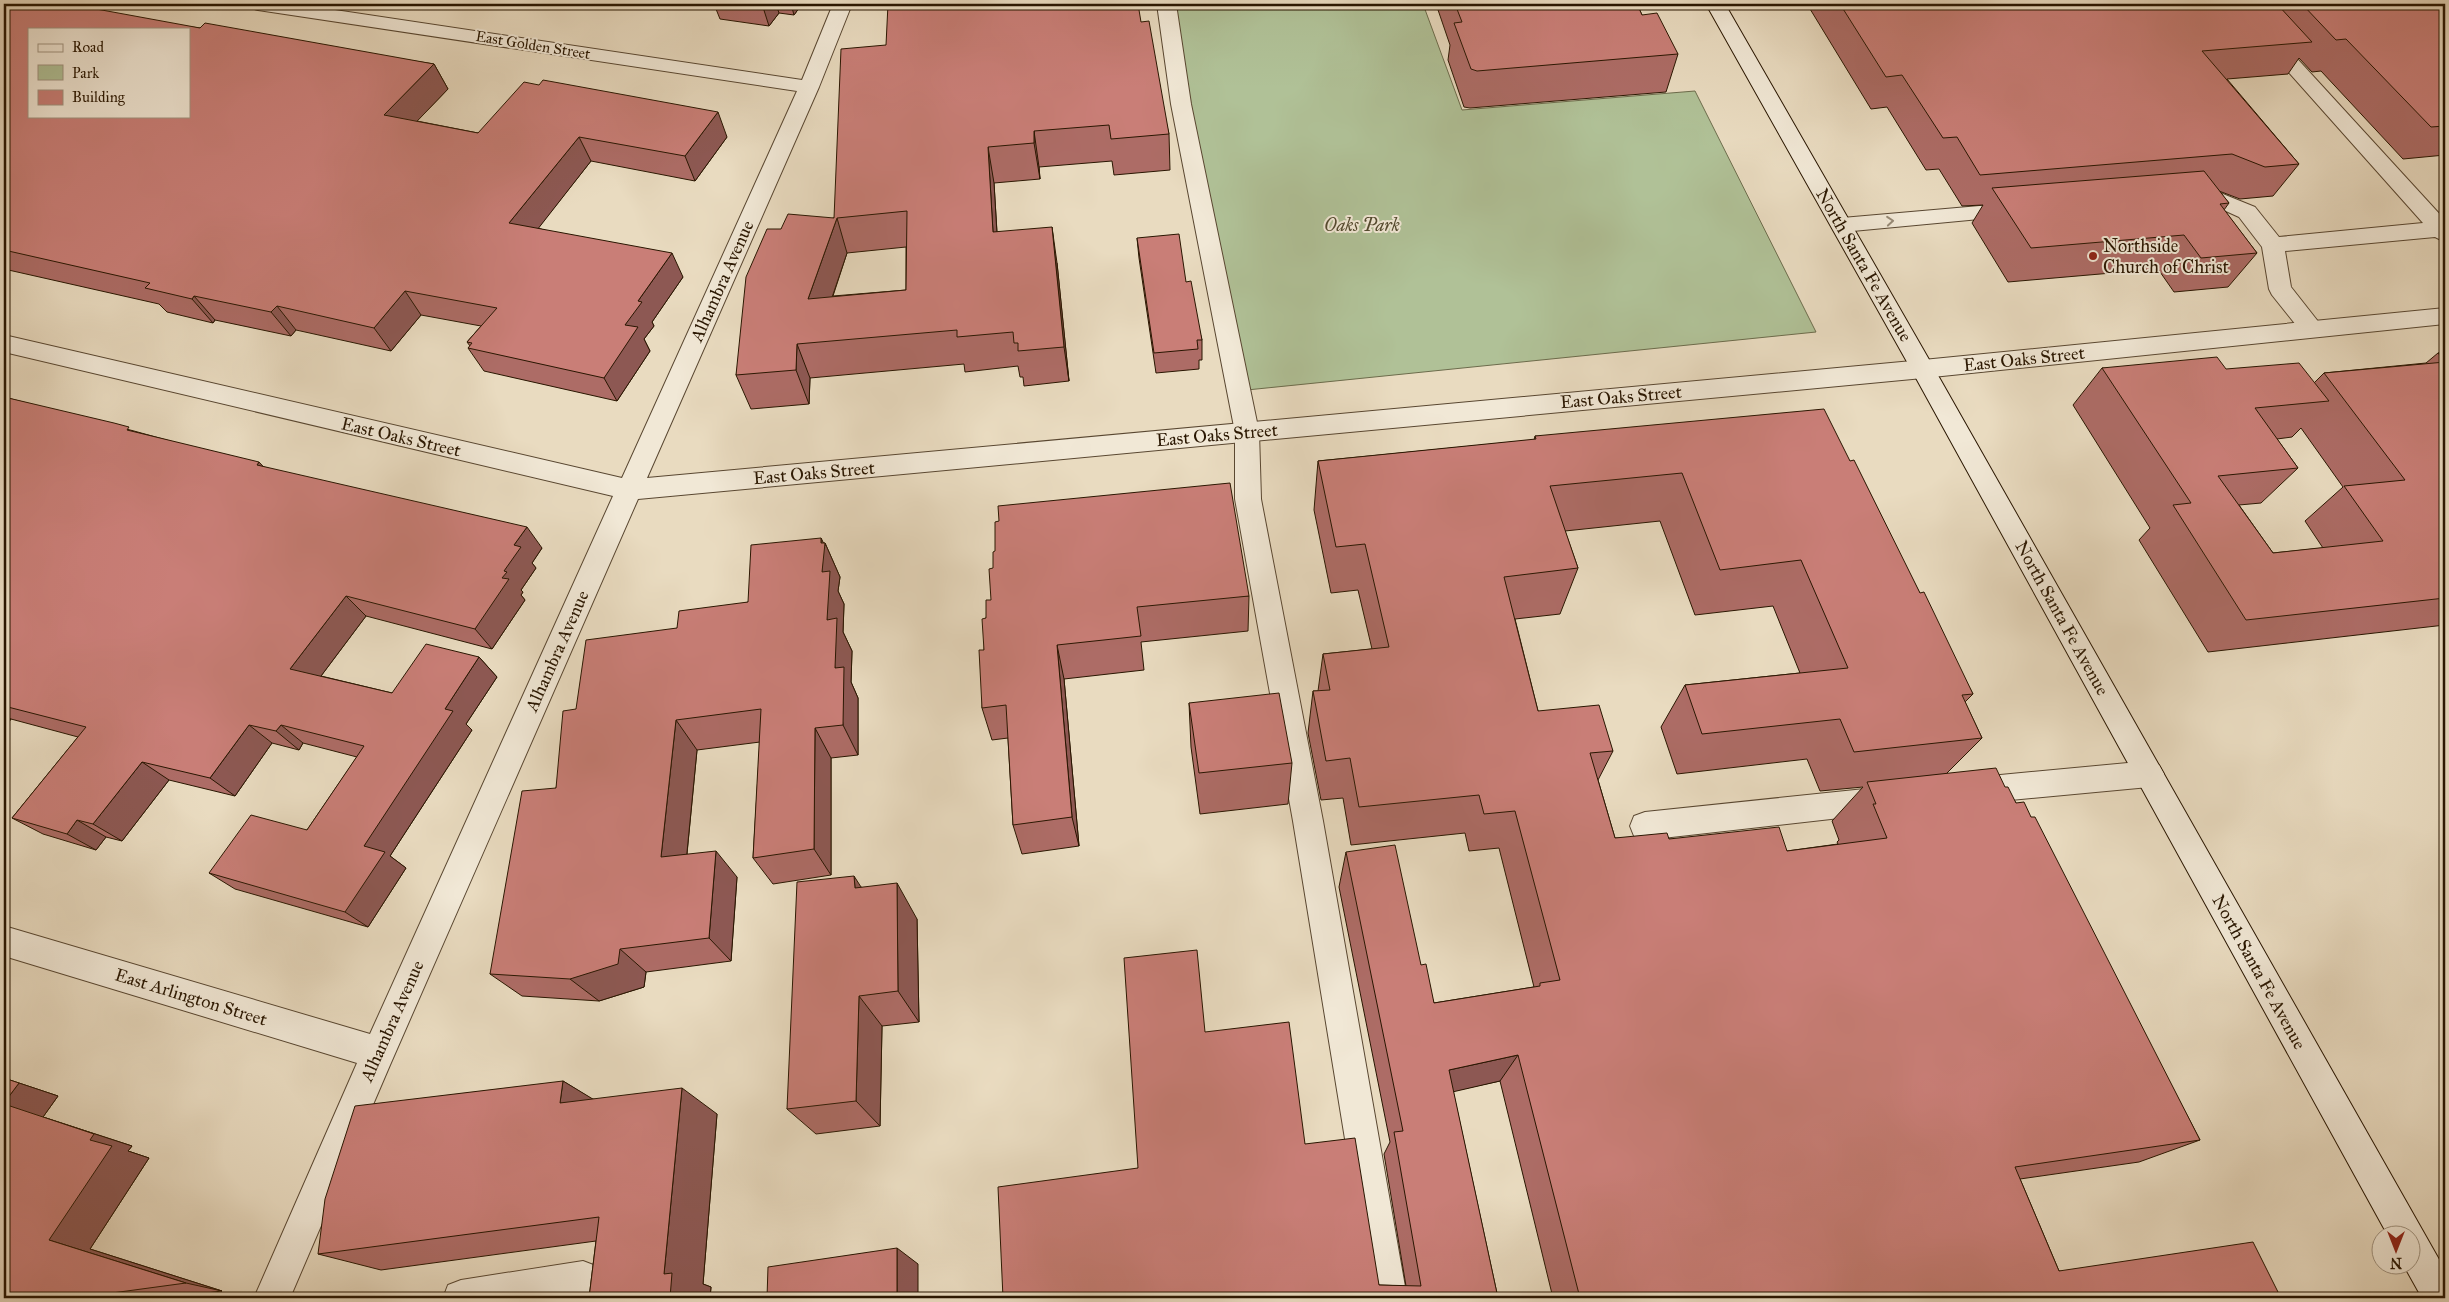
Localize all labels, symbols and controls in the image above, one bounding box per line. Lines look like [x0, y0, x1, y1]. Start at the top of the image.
street label: East Golden Street [474, 27, 592, 63]
legend [28, 28, 190, 118]
text: Road [72, 38, 104, 56]
text: Park [72, 64, 99, 82]
text: Building [72, 88, 126, 106]
street label: North Santa Fe Avenue [1811, 184, 1917, 346]
park label: Oaks Park [1324, 214, 1400, 236]
one-way arrow [1886, 216, 1894, 227]
street label: Alhambra Avenue [685, 217, 759, 346]
place label: Northside Church of Christ [2103, 235, 2230, 278]
marker: Northside Church of Christ [2087, 250, 2099, 262]
street label: East Oaks Street [1962, 342, 2087, 376]
street label: East Oaks Street [1559, 381, 1683, 413]
street label: East Oaks Street [339, 413, 464, 462]
street label: East Oaks Street [1155, 419, 1279, 451]
street label: East Oaks Street [752, 457, 876, 489]
street label: North Santa Fe Avenue [2010, 537, 2114, 699]
street label: Alhambra Avenue [520, 587, 594, 716]
street label: North Santa Fe Avenue [2207, 891, 2311, 1053]
street label: Alhambra Avenue [355, 957, 429, 1086]
street label: East Arlington Street [112, 963, 270, 1032]
north arrow [2372, 1224, 2422, 1274]
text: N [2390, 1254, 2402, 1271]

